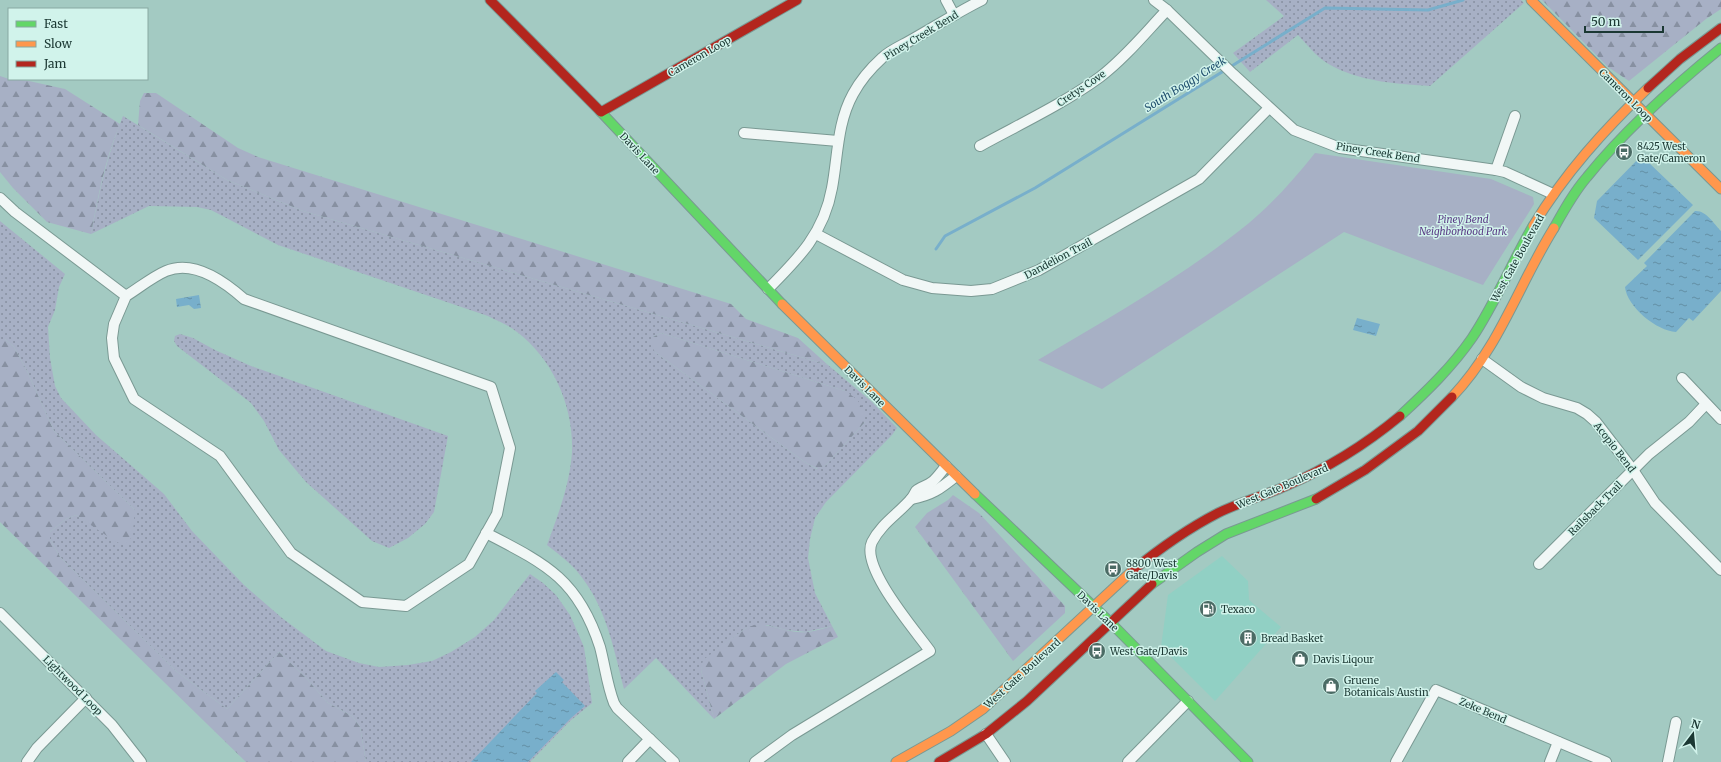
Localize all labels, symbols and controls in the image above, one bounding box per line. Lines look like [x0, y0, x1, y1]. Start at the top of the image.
legend [8, 8, 148, 80]
street label: Piney Creek Bend [882, 8, 961, 63]
scale bar [1585, 8, 1663, 34]
text: 50 m [1591, 14, 1620, 29]
text: Fast [44, 16, 68, 31]
street label: Cameron Loop [665, 33, 733, 80]
text: Slow [44, 36, 73, 51]
water label: South Boggy Creek [1142, 53, 1228, 115]
text: Jam [43, 56, 67, 71]
street label: Cameron Loop [1596, 66, 1655, 125]
street label: Cretys Cove [1054, 67, 1108, 109]
street label: Davis Lane [617, 130, 662, 177]
street label: Piney Creek Bend [1335, 139, 1421, 166]
place label: 8425 West Gate/Cameron [1637, 140, 1706, 165]
bus stop icon: 8425 West Gate/Cameron [1614, 142, 1634, 162]
street label: West Gate Boulevard [1487, 212, 1547, 305]
park label: Piney Bend Neighborhood Park [1419, 213, 1508, 238]
street label: Dandelion Trail [1022, 235, 1094, 282]
street label: Davis Lane [841, 363, 888, 410]
street label: Acopio Bend [1590, 419, 1638, 475]
street label: West Gate Boulevard [1233, 461, 1330, 512]
street label: Railsback Trail [1565, 478, 1625, 538]
place label: 8800 West Gate/Davis [1126, 557, 1178, 582]
bus stop icon: 8800 West Gate/Davis [1103, 559, 1123, 579]
street label: Davis Lane [1074, 588, 1121, 634]
fuel station icon: Texaco [1198, 599, 1218, 619]
place label: Texaco [1221, 603, 1255, 616]
building icon: Bread Basket [1238, 628, 1258, 648]
place label: Bread Basket [1261, 632, 1323, 645]
street label: West Gate Boulevard [981, 636, 1063, 712]
bus stop icon: West Gate/Davis [1087, 641, 1107, 661]
place label: West Gate/Davis [1109, 645, 1188, 658]
shop icon: Davis Liqour [1290, 649, 1310, 669]
street label: Lightwood Loop [40, 653, 105, 718]
place label: Davis Liqour [1313, 653, 1374, 666]
place label: Gruene Botanicals Austin [1344, 674, 1429, 699]
shop icon: Gruene Botanicals Austin [1321, 676, 1341, 696]
street label: Zeke Bend [1457, 695, 1508, 726]
north arrow [1673, 714, 1713, 754]
text: N [1690, 716, 1702, 732]

